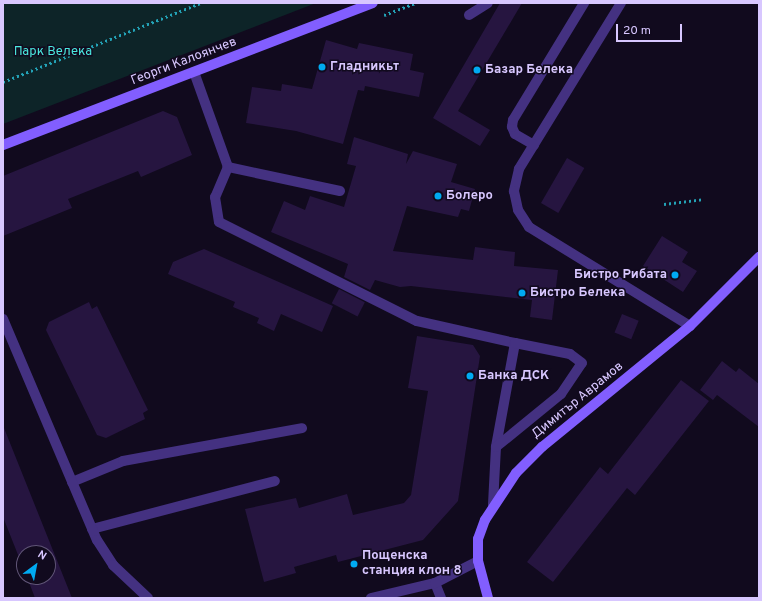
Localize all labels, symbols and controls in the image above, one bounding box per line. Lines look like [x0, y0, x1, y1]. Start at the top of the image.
scale bar [618, 16, 684, 42]
text: 20 m [623, 23, 651, 39]
street label: Георги Калоянчев [129, 35, 239, 89]
park label: Парк Велека [14, 44, 92, 60]
place label: Гладникьт [330, 59, 399, 75]
marker: Гладникьт [317, 62, 327, 72]
place label: Базар Белека [485, 62, 573, 78]
marker: Базар Белека [472, 65, 482, 75]
place label: Болеро [446, 188, 493, 204]
marker: Болеро [433, 191, 443, 201]
place label: Бистро Рибата [574, 267, 667, 283]
marker: Бистро Рибата [670, 270, 680, 280]
place label: Бистро Белека [530, 285, 625, 301]
marker: Бистро Белека [517, 288, 527, 298]
street label: Димитър Аврамов [529, 359, 627, 443]
place label: Банка ДСК [478, 368, 549, 384]
marker: Банка ДСК [465, 371, 475, 381]
north arrow [16, 545, 56, 585]
text: N [35, 548, 49, 564]
place label: Пощенска станция клон 8 [362, 549, 462, 580]
marker: Пощенска станция клон 8 [349, 559, 359, 569]

